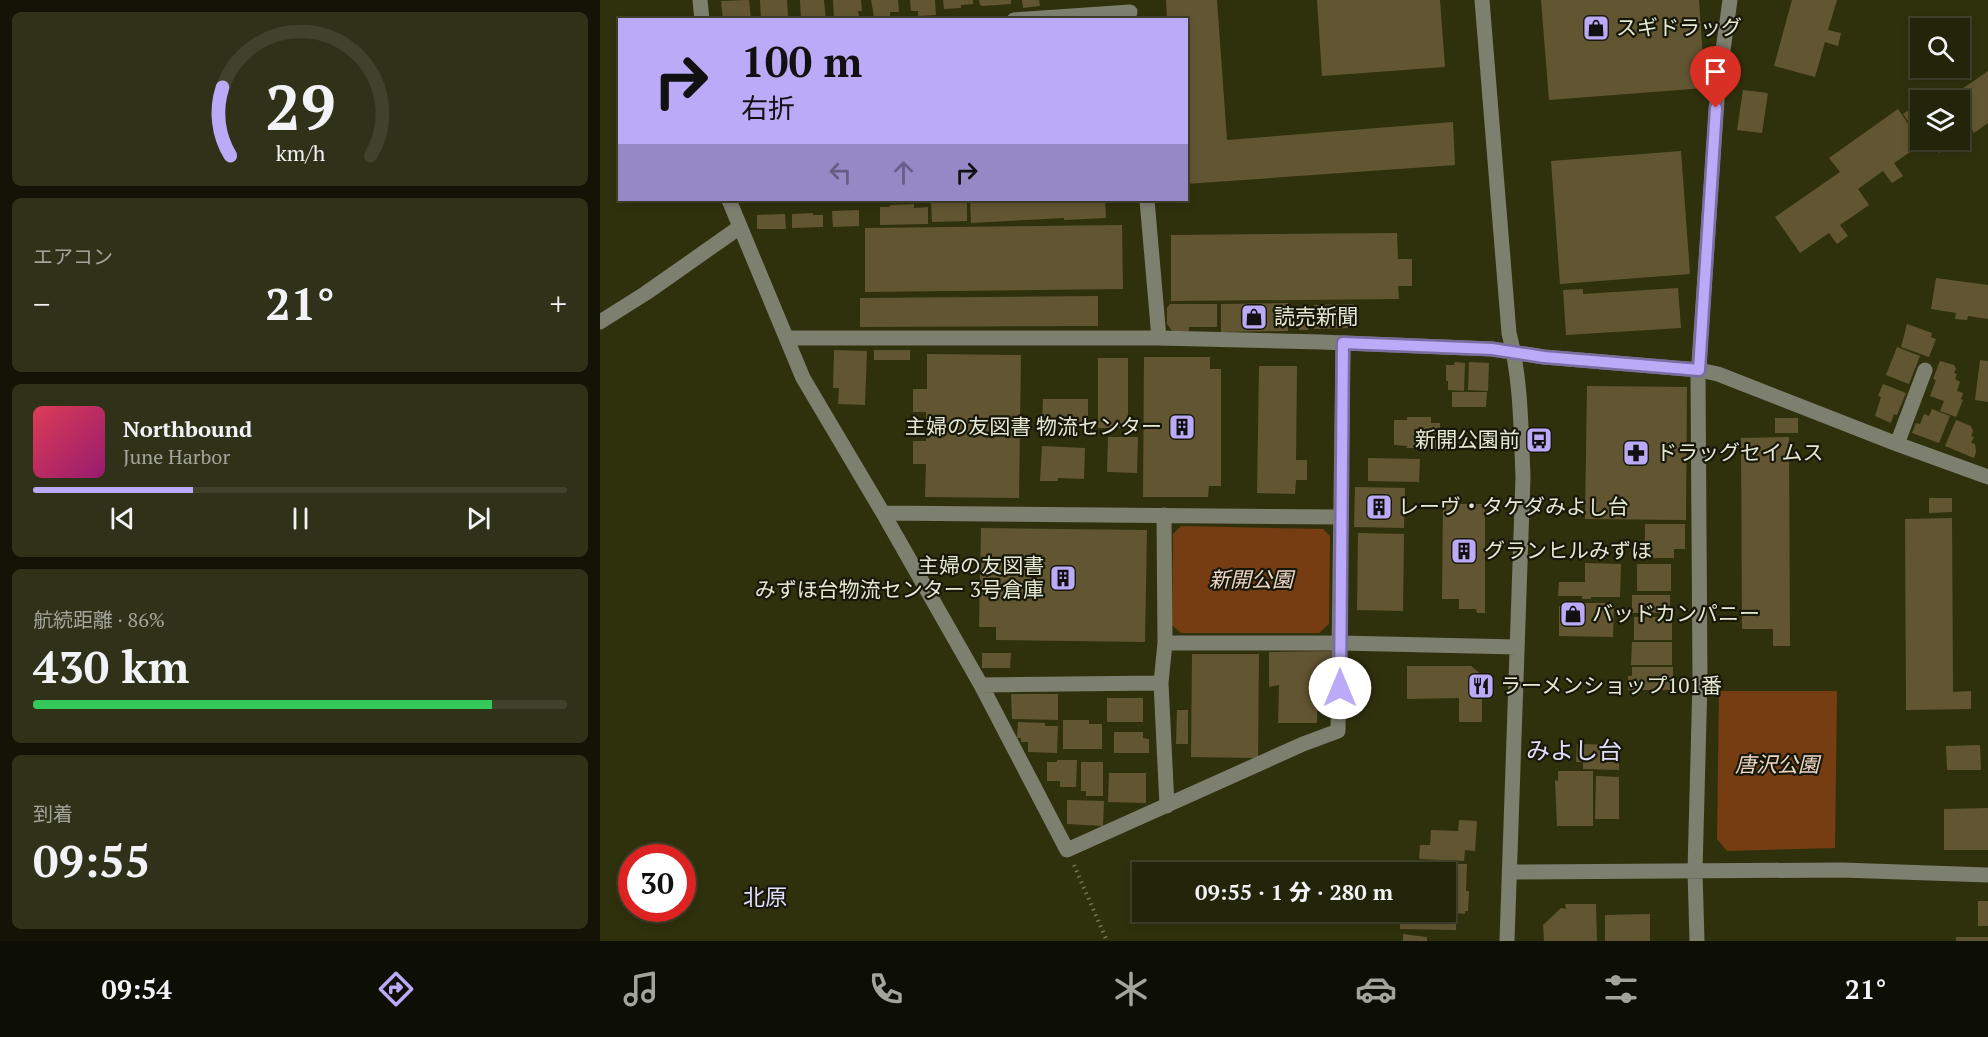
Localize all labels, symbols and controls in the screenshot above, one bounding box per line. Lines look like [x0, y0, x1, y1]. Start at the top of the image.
shop icon: スギドラッグ [1581, 13, 1611, 43]
place label: スギドラッグ [1616, 13, 1742, 41]
map controls [1910, 18, 1970, 150]
button: search [1910, 18, 1970, 78]
text: 100 m [741, 33, 862, 89]
icon: right [642, 42, 720, 120]
pin [1690, 46, 1741, 108]
icon: arrive [1699, 55, 1732, 88]
text: 29 [265, 65, 335, 148]
text: 右折 [741, 90, 795, 126]
button: layers [1910, 90, 1970, 150]
text: km/h [275, 139, 325, 167]
icon: left [824, 156, 857, 189]
icon: ahead [887, 156, 920, 189]
icon: right [950, 156, 983, 189]
text: エアコン [33, 243, 113, 270]
text: 21° [265, 273, 335, 333]
text: − [33, 282, 51, 325]
text: + [549, 282, 567, 325]
shop icon: 読売新聞 [1239, 302, 1269, 332]
place label: 読売新聞 [1274, 302, 1358, 330]
place label: 主婦の友図書 物流センター [905, 412, 1162, 440]
building icon: 主婦の友図書 物流センター [1167, 412, 1197, 442]
text: Northbound [123, 414, 252, 443]
place label: 新開公園前 [1415, 425, 1520, 453]
bus stop icon: 新開公園前 [1524, 425, 1554, 455]
pharmacy icon: ドラッグセイムス [1621, 438, 1651, 468]
place label: ドラッグセイムス [1656, 438, 1824, 466]
text: June Harbor [123, 443, 230, 470]
building icon: レーヴ・タケダみよし台 [1364, 492, 1394, 522]
place label: レーヴ・タケダみよし台 [1398, 492, 1629, 520]
icon: previous [106, 502, 139, 535]
icon: pause [284, 502, 317, 535]
icon: next [462, 502, 495, 535]
building icon: グランヒルみずほ [1449, 536, 1479, 566]
place label: グランヒルみずほ [1484, 536, 1652, 564]
place label: 主婦の友図書 みずほ台物流センター 3号倉庫 [755, 551, 1044, 603]
building icon: 主婦の友図書 みずほ台物流センター 3号倉庫 [1048, 563, 1078, 593]
park label: 新開公園 [1209, 565, 1296, 593]
shop icon: バッドカンパニー [1558, 599, 1588, 629]
place label: バッドカンパニー [1592, 599, 1760, 627]
text: 航続距離 · 86% [33, 606, 165, 633]
text: 430 km [33, 636, 189, 696]
position arrow [1308, 656, 1372, 720]
restaurant icon: ラーメンショップ101番 [1466, 671, 1496, 701]
place label: ラーメンショップ101番 [1500, 671, 1722, 699]
district label: みよし台 [1526, 734, 1622, 766]
park label: 唐沢公園 [1735, 750, 1822, 778]
text: 到着 [33, 800, 73, 827]
text: 09:55 [33, 830, 150, 890]
speed limit sign: 30 [618, 844, 696, 922]
text: 09:55 · 1 分 · 280 m [1195, 877, 1393, 906]
district label: 北原 [743, 882, 787, 911]
icon: directions [375, 968, 417, 1010]
icon: music [620, 968, 662, 1010]
icon: phone [865, 968, 907, 1010]
icon: climate [1110, 968, 1152, 1010]
icon: car [1355, 968, 1397, 1010]
icon: filters [1600, 968, 1642, 1010]
text: 09:54 [102, 971, 172, 1007]
text: 21° [1845, 971, 1886, 1007]

